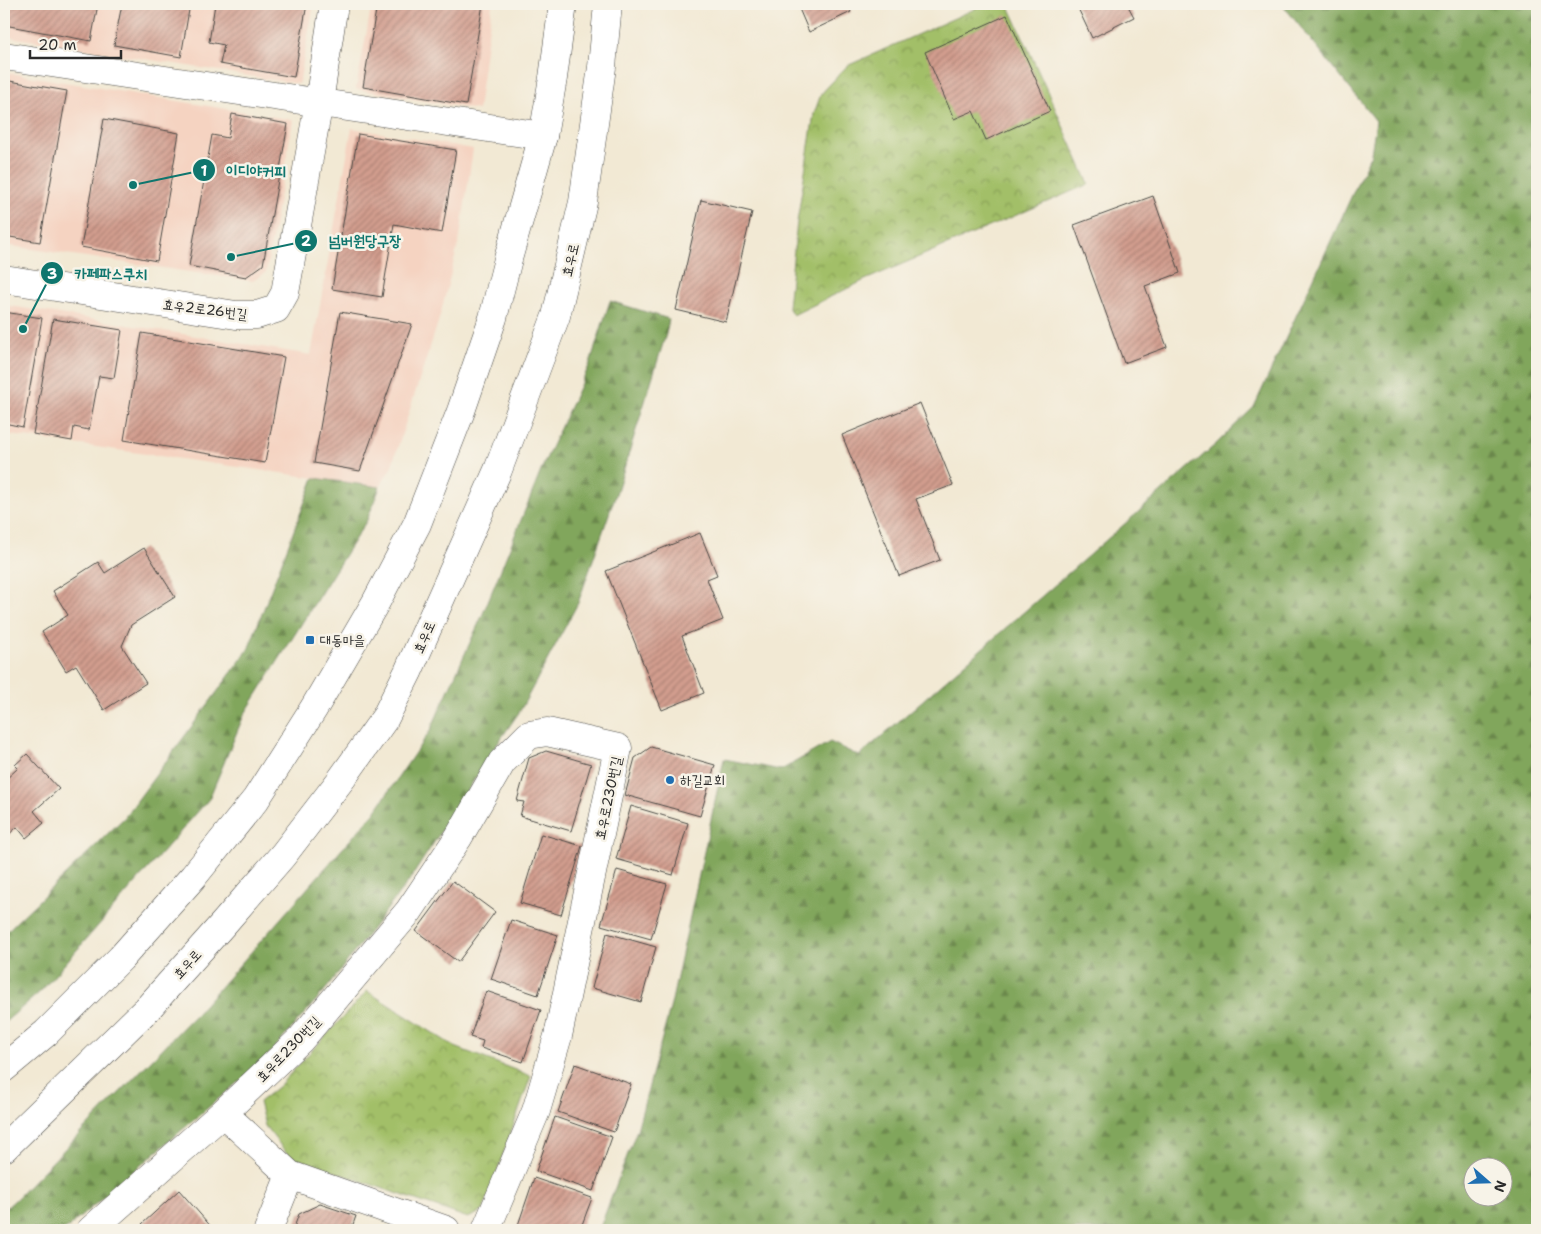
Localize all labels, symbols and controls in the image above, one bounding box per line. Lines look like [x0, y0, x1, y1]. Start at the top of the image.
scale bar [30, 28, 121, 60]
text: 20 m [38, 35, 77, 55]
callout: 이디야커피 [191, 155, 297, 185]
text: 1 [201, 161, 208, 181]
text: 이디야커피 [226, 161, 286, 181]
callout: 넘버원당구장 [293, 226, 411, 256]
text: 2 [301, 231, 312, 251]
text: 넘버원당구장 [329, 231, 401, 251]
street label: 효우로 [557, 242, 583, 278]
callout: 카페파스쿠치 [40, 258, 157, 288]
text: 3 [47, 264, 57, 284]
text: 카페파스쿠치 [74, 264, 147, 284]
street label: 효우2로26번길 [162, 295, 249, 323]
street label: 효우로 [409, 618, 439, 656]
place label: 대동마을 [320, 631, 365, 649]
marker: 대동마을 [304, 634, 316, 646]
street label: 효우로230번길 [590, 754, 626, 841]
place label: 하길교회 [680, 771, 725, 789]
marker: 하길교회 [664, 774, 676, 786]
street label: 효우로 [169, 945, 205, 983]
street label: 효우로230번길 [252, 1012, 324, 1086]
north arrow [1464, 1156, 1514, 1206]
text: N [1490, 1178, 1511, 1195]

